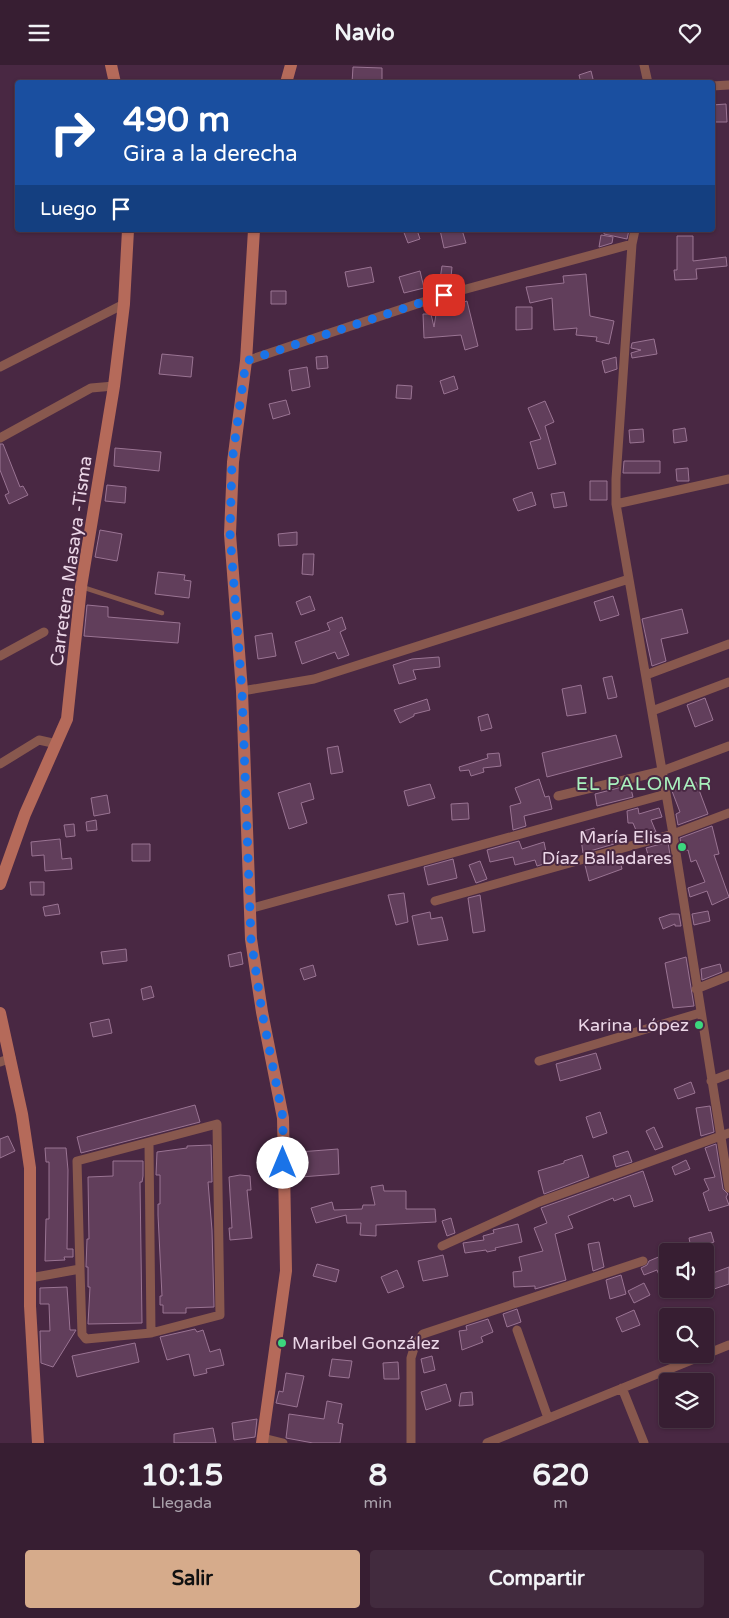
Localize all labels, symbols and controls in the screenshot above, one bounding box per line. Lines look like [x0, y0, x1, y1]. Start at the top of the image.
icon: menu [25, 19, 53, 47]
icon: heart [676, 19, 704, 47]
text: Navio [334, 20, 395, 46]
text: 490 m [123, 99, 230, 141]
icon: right [40, 100, 105, 165]
text: Gira a la derecha [123, 141, 298, 167]
icon: arrive [107, 195, 135, 223]
text: Luego [40, 198, 97, 220]
pin [423, 274, 465, 316]
icon: arrive [430, 281, 458, 309]
street label: Carretera Masaya -Tisma [45, 454, 97, 668]
district label: EL PALOMAR [576, 773, 712, 795]
place label: María Elisa Díaz Balladares [542, 826, 672, 869]
marker: María Elisa Díaz Balladares [676, 841, 688, 853]
place label: Karina López [578, 1014, 689, 1036]
marker: Karina López [693, 1019, 705, 1031]
position arrow [256, 1136, 308, 1188]
map controls [659, 1243, 714, 1428]
button: sound [659, 1243, 714, 1298]
button: search [659, 1308, 714, 1363]
place label: Maribel González [292, 1332, 440, 1354]
marker: Maribel González [276, 1337, 288, 1349]
button: layers [659, 1373, 714, 1428]
text: 10:15 [140, 1457, 223, 1494]
text: 8 [368, 1457, 387, 1494]
text: 620 [532, 1457, 589, 1494]
text: Llegada [152, 1493, 212, 1513]
text: min [364, 1493, 392, 1513]
text: m [553, 1493, 568, 1513]
button: Salir [25, 1550, 360, 1608]
button: Compartir [370, 1550, 704, 1608]

